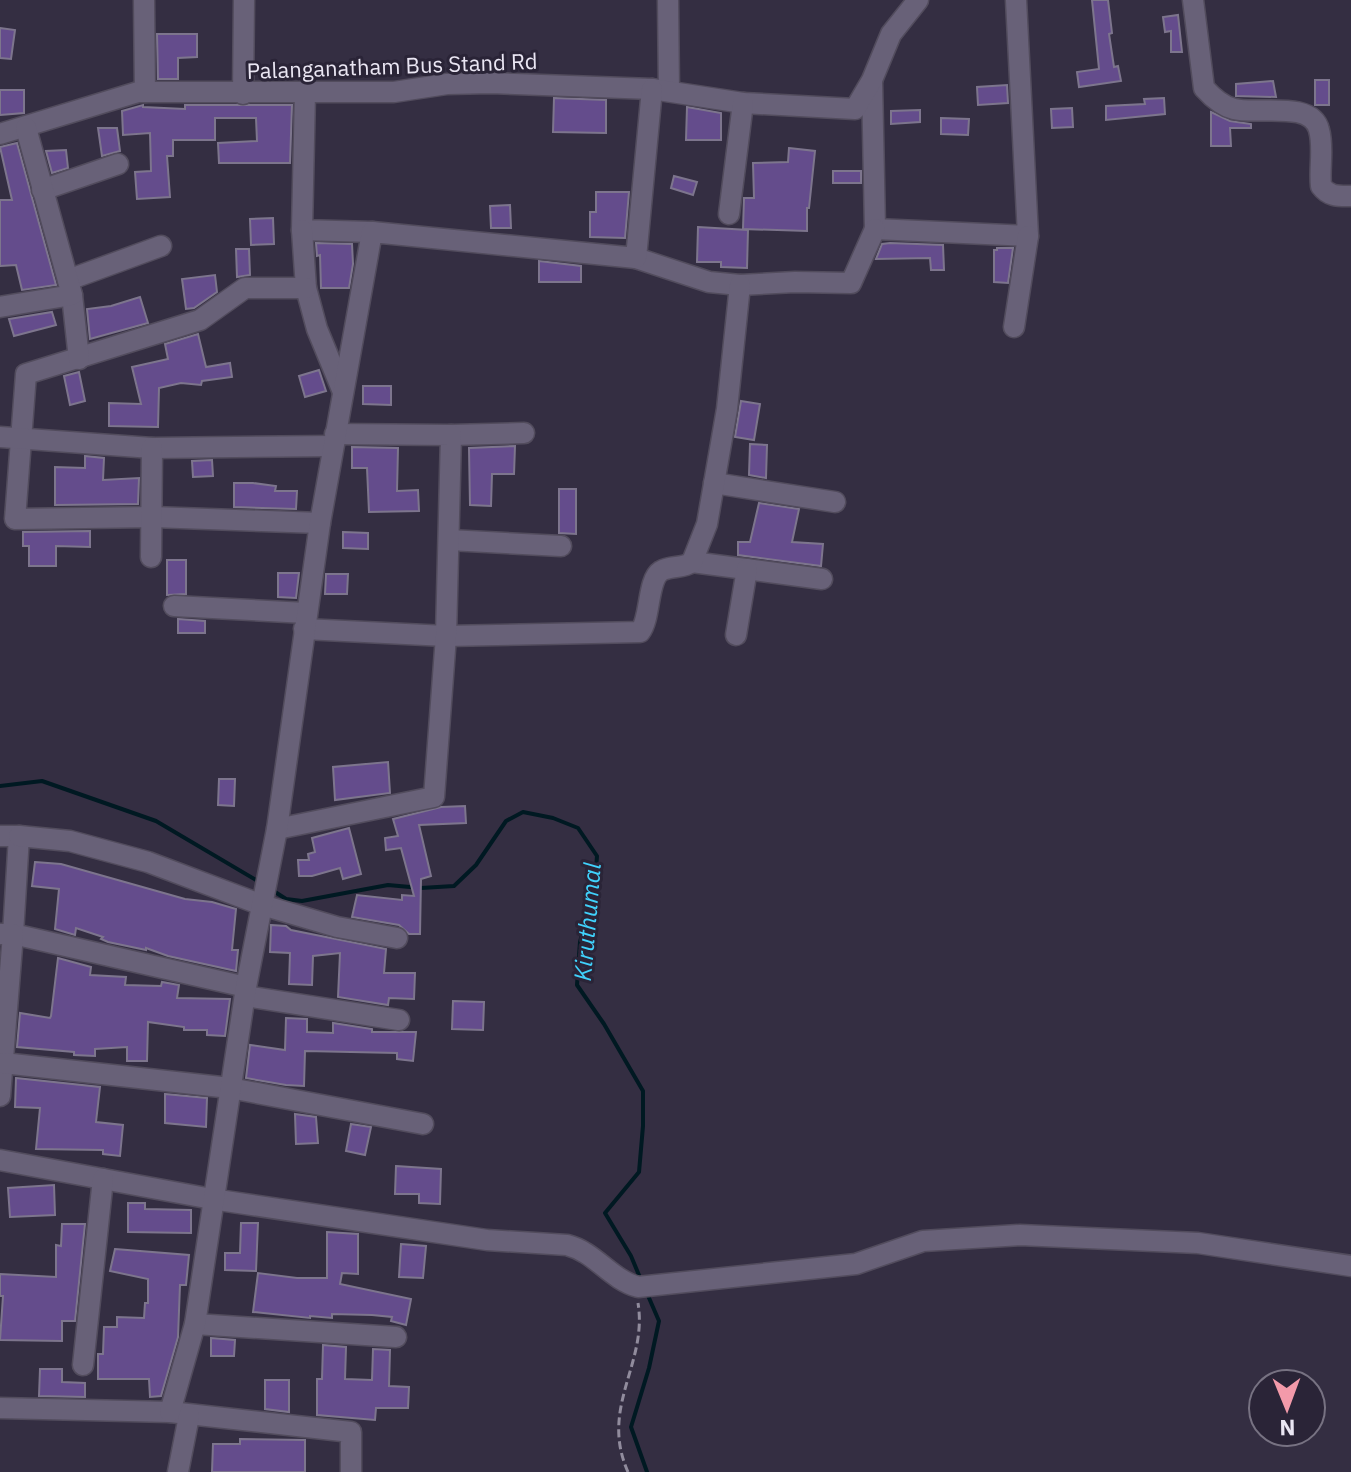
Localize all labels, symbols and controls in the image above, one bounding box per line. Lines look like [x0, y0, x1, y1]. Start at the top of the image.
street label: Palanganatham Bus Stand Rd [246, 46, 538, 85]
water label: Kiruthumal [566, 861, 608, 982]
north arrow [1247, 1368, 1327, 1448]
text: N [1279, 1414, 1296, 1443]

